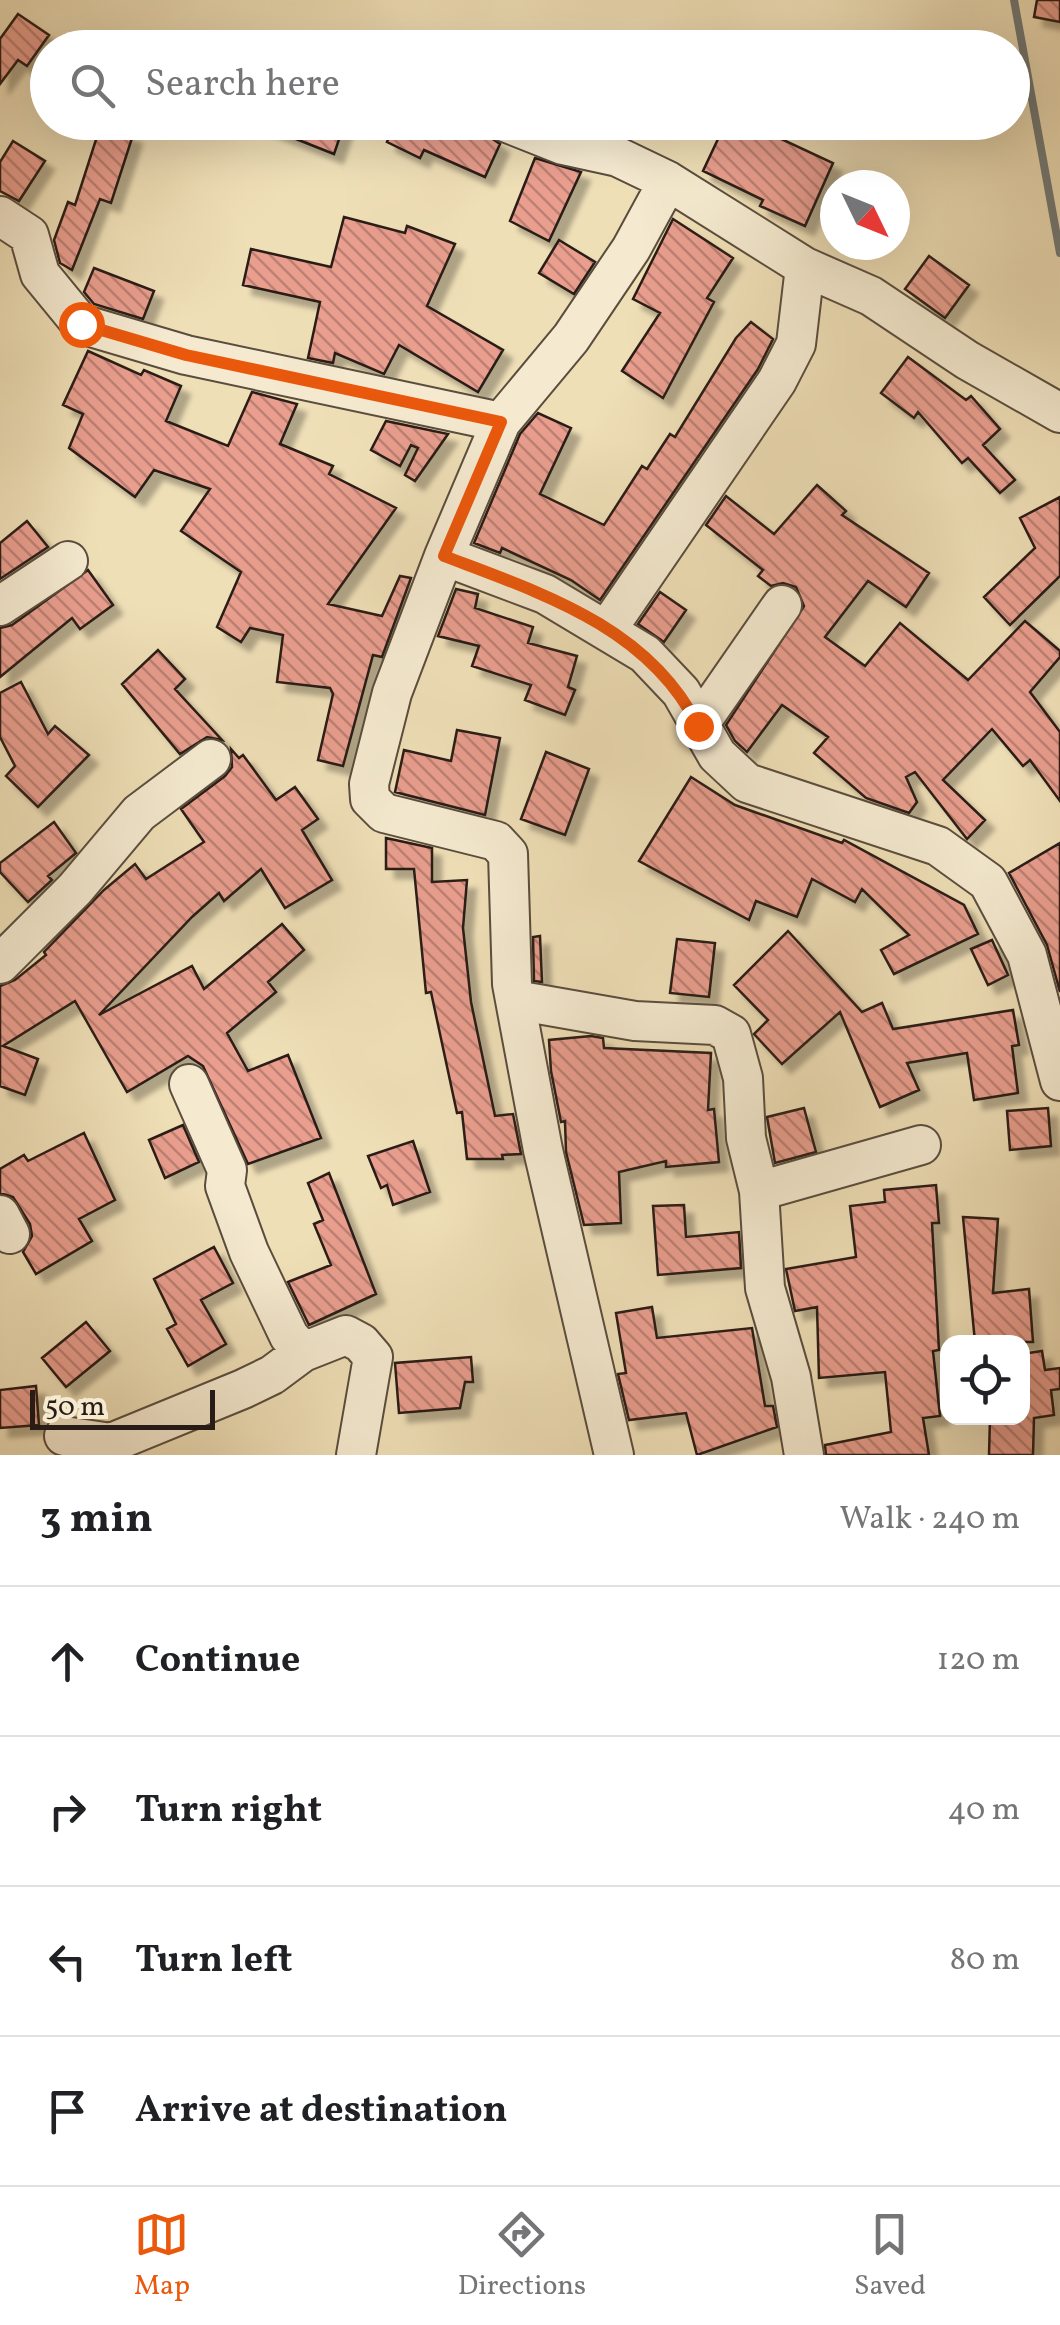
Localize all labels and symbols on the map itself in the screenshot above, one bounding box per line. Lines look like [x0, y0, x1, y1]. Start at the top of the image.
north arrow [820, 170, 910, 260]
route start [59, 302, 105, 348]
route end [676, 704, 722, 750]
scale bar [30, 1385, 215, 1430]

